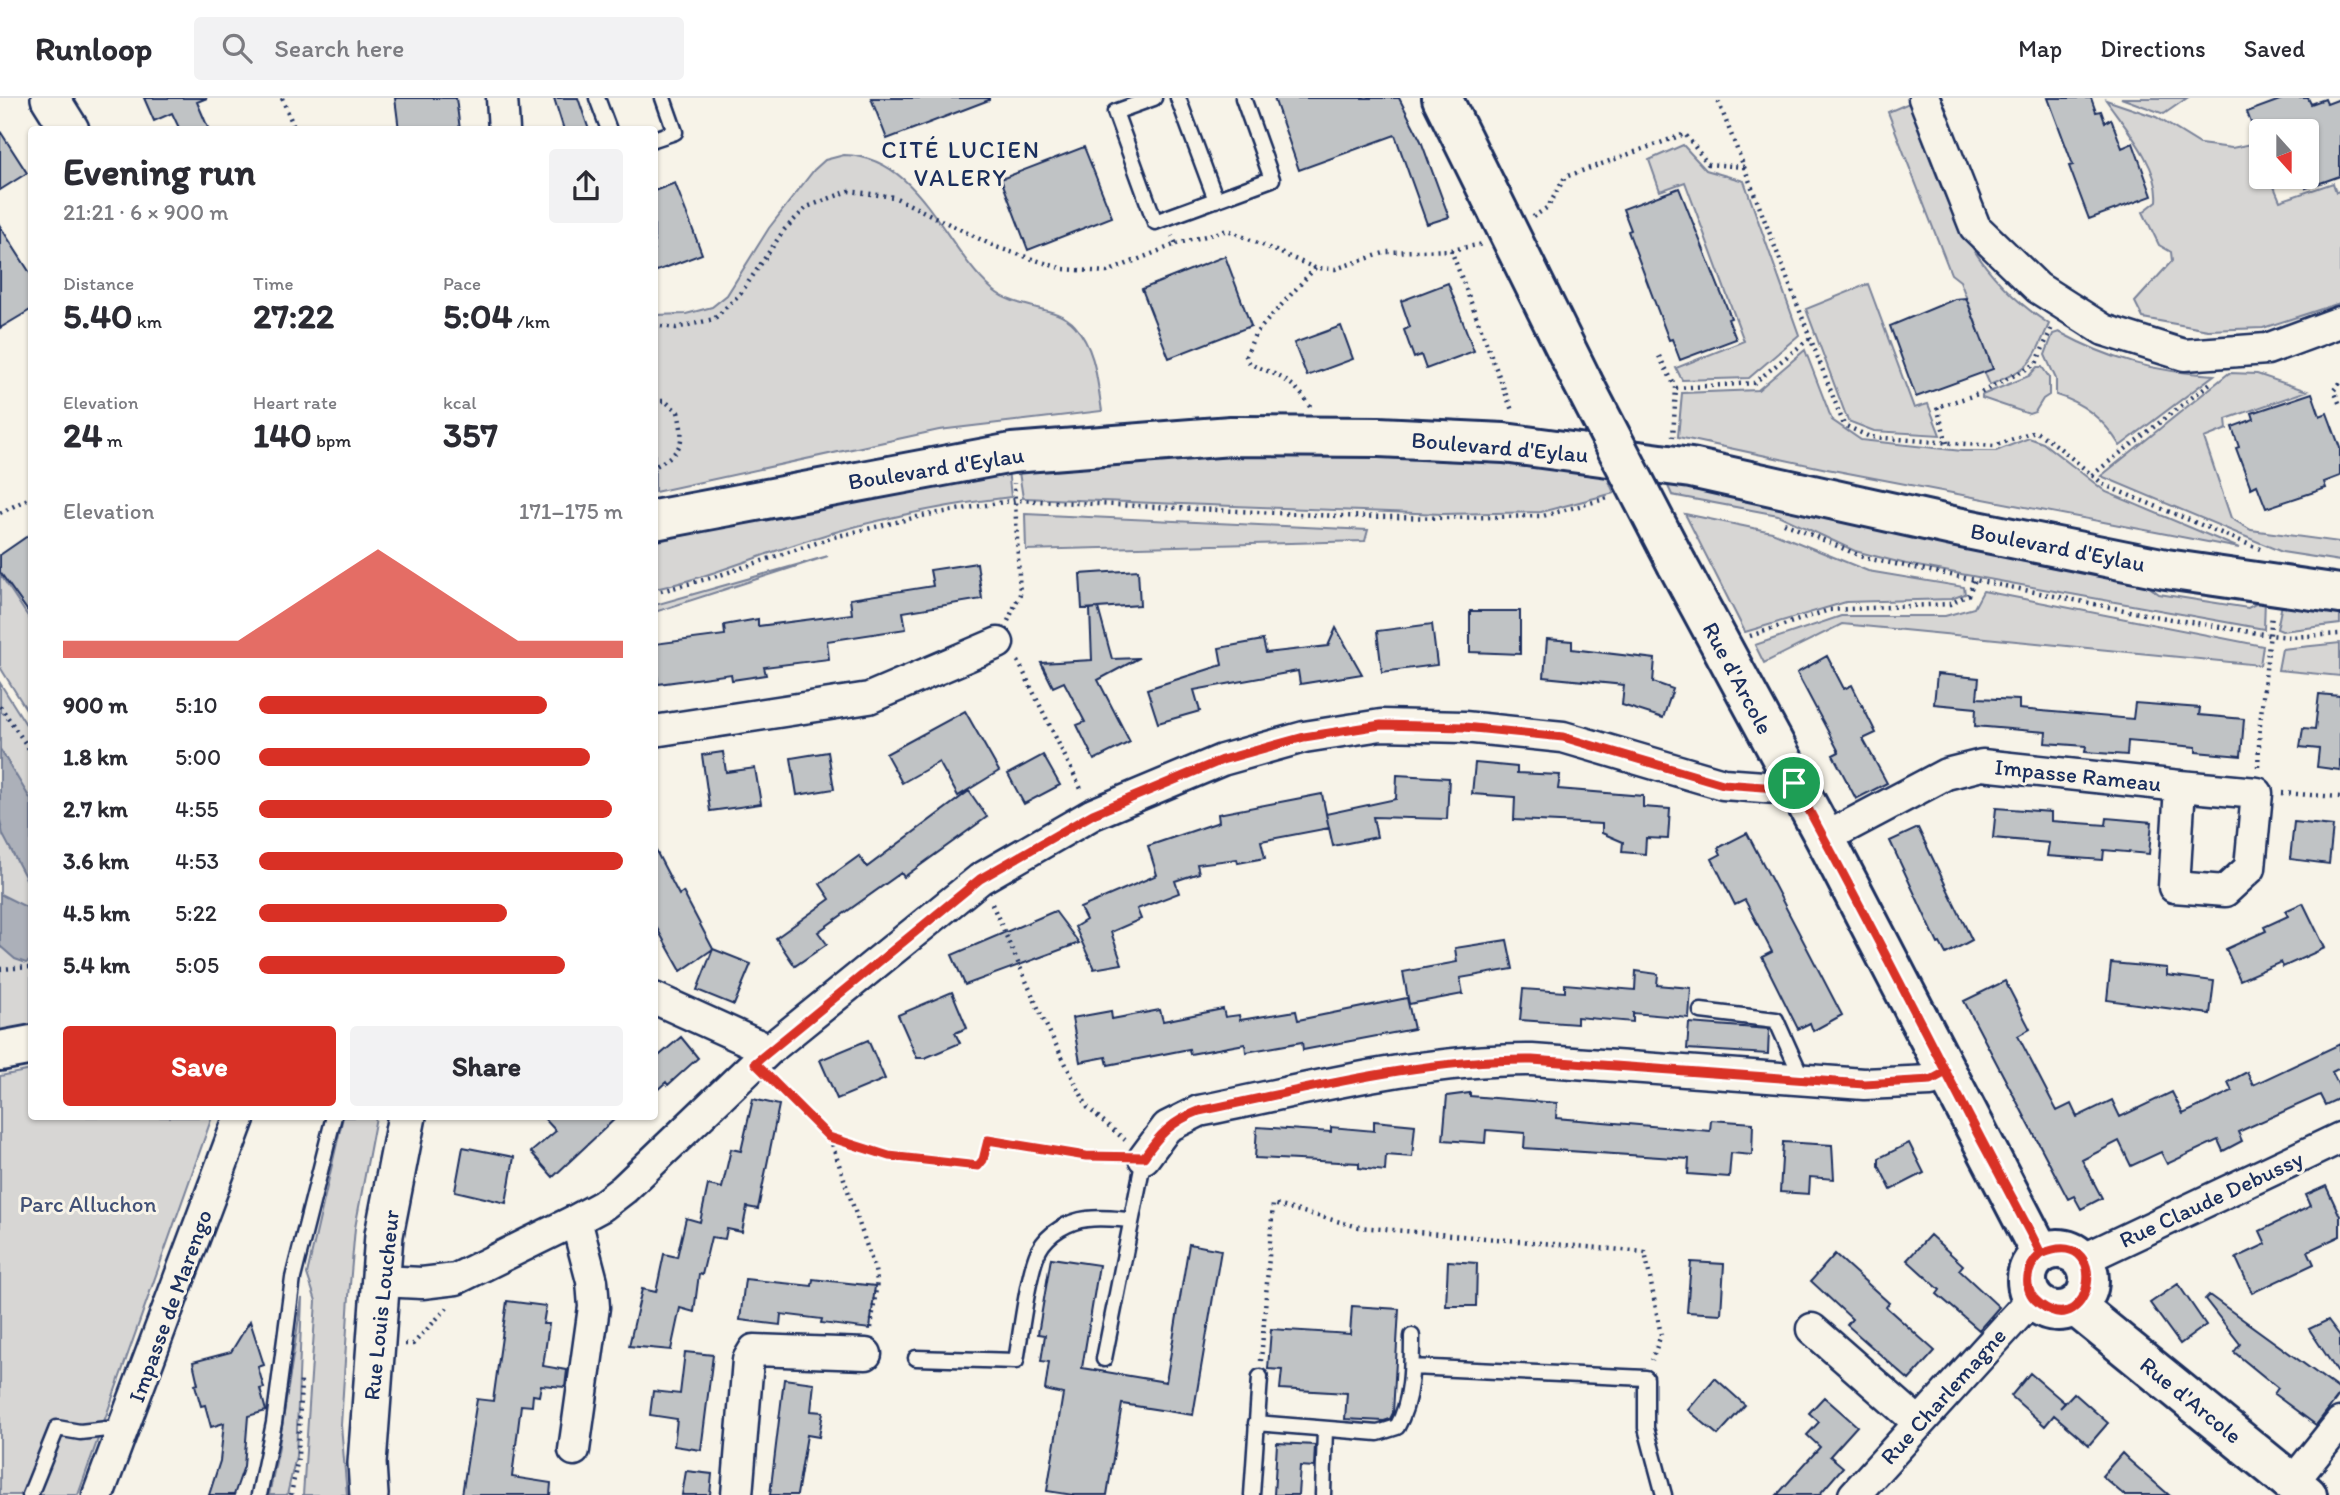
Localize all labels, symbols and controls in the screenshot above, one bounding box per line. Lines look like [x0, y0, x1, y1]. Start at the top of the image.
search box [194, 17, 684, 80]
text: Runloop [35, 29, 152, 68]
icon: search [218, 29, 256, 67]
text: Search here [274, 32, 405, 64]
text: Map [2018, 34, 2062, 63]
text: Directions [2100, 34, 2206, 63]
text: Saved [2244, 34, 2305, 63]
north arrow [2249, 119, 2319, 189]
map controls [2249, 119, 2319, 189]
district label: CITÉ LUCIEN VALERY [881, 135, 1041, 192]
text: Evening run [63, 149, 256, 195]
button: share [549, 149, 623, 223]
text: 21:21 · 6 × 900 m [63, 198, 229, 226]
text: Distance [63, 272, 134, 295]
text: Time [253, 272, 294, 295]
text: Pace [443, 272, 481, 295]
text: 5.40 [63, 295, 133, 337]
text: 27:22 [253, 295, 334, 337]
text: 5:04 [443, 295, 513, 337]
text: km [133, 310, 162, 333]
text: /km [513, 310, 550, 333]
text: Elevation [63, 391, 139, 414]
text: Heart rate [253, 391, 337, 414]
text: kcal [443, 391, 477, 414]
text: 24 [63, 414, 102, 456]
text: 140 [253, 414, 312, 456]
text: 357 [443, 414, 498, 456]
street label: Boulevard d'Eylau [1410, 425, 1590, 469]
text: m [102, 429, 123, 452]
text: bpm [312, 429, 351, 452]
street label: Boulevard d'Eylau [846, 440, 1026, 496]
text: Elevation [63, 497, 154, 525]
text: 171–175 m [519, 497, 623, 525]
street label: Boulevard d'Eylau [1968, 516, 2148, 578]
street label: Rue d'Arcole [1697, 617, 1779, 739]
text: 900 m [63, 691, 128, 719]
text: 5:10 [175, 691, 218, 719]
text: 1.8 km [63, 743, 128, 771]
text: 5:00 [175, 743, 221, 771]
street label: Impasse Rameau [1993, 752, 2163, 798]
pin [1764, 753, 1824, 813]
icon: arrive [1775, 764, 1813, 802]
text: 2.7 km [63, 795, 128, 823]
text: 4:55 [175, 795, 219, 823]
text: 3.6 km [63, 847, 129, 875]
text: 4:53 [175, 847, 219, 875]
text: 4.5 km [63, 899, 130, 927]
text: 5:22 [175, 899, 217, 927]
text: 5.4 km [63, 951, 130, 979]
text: 5:05 [175, 951, 219, 979]
button: Save [63, 1026, 336, 1106]
button: Share [350, 1026, 623, 1106]
street label: Rue Claude Debussy [2115, 1144, 2307, 1254]
park label: Parc Alluchon [20, 1190, 157, 1218]
street label: Impasse de Marengo [122, 1206, 218, 1406]
street label: Rue Louis Loucheur [357, 1208, 405, 1402]
street label: Rue Charlemagne [1874, 1322, 2012, 1470]
street label: Rue d'Arcole [2134, 1350, 2248, 1450]

